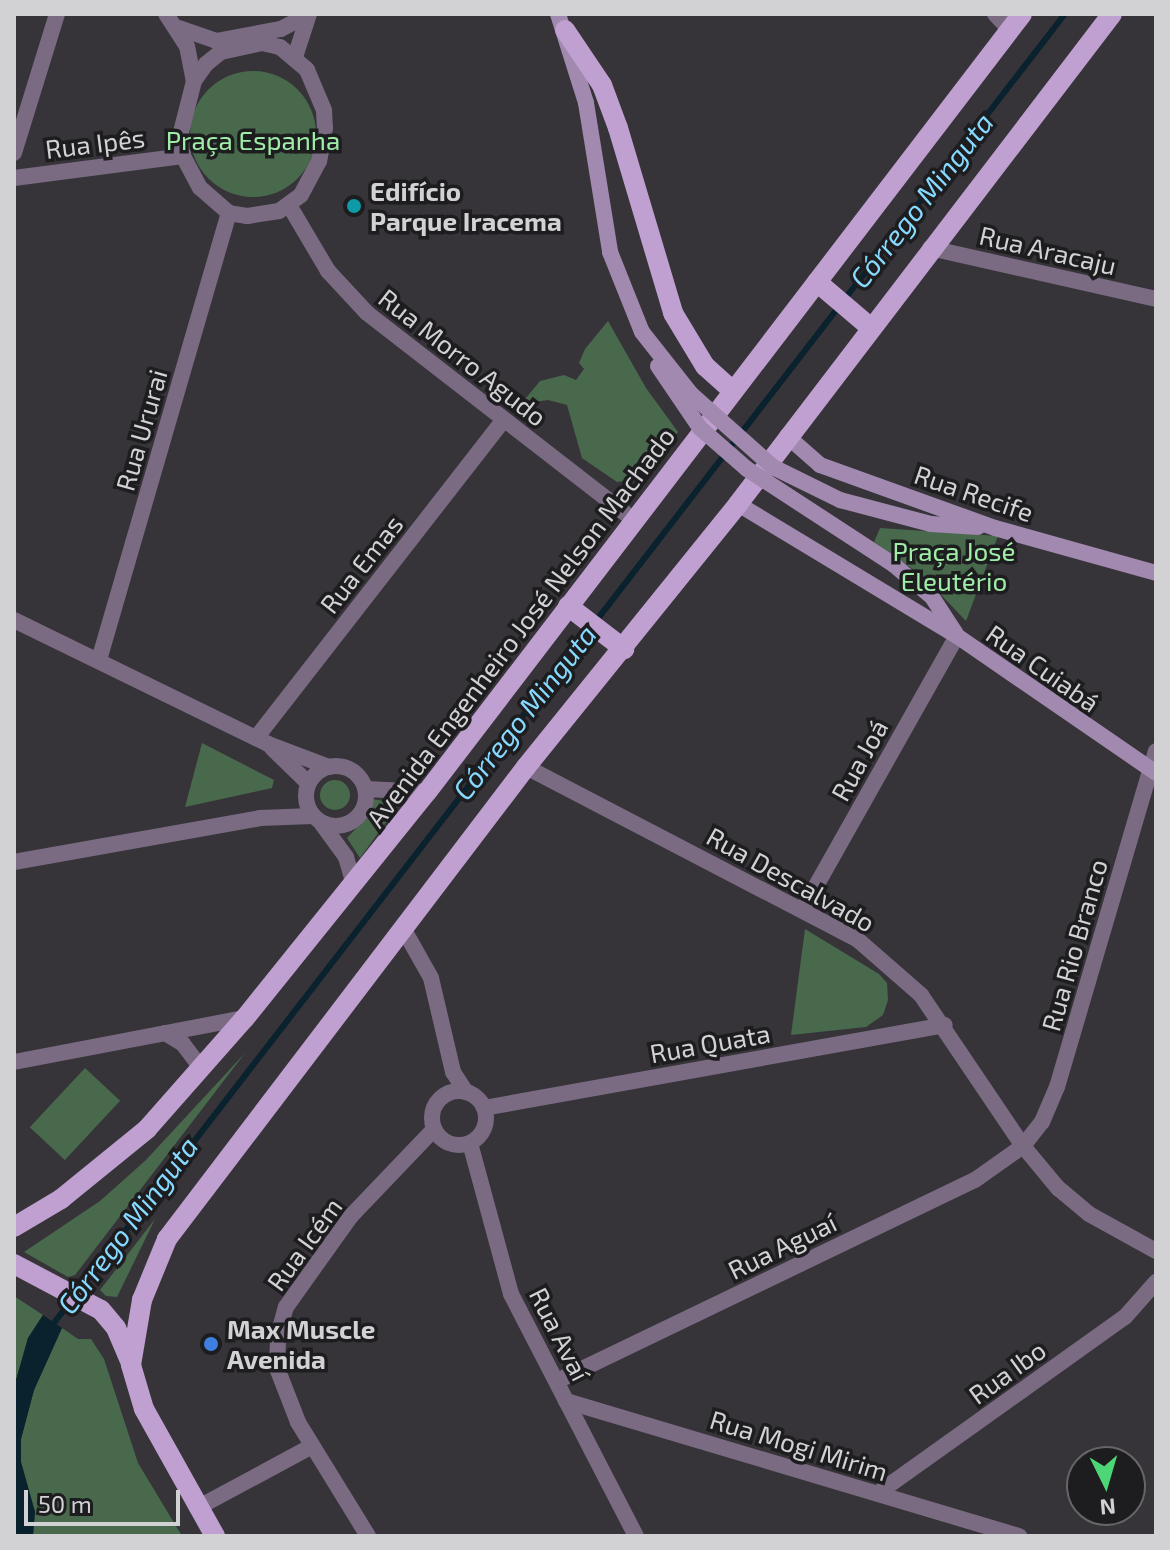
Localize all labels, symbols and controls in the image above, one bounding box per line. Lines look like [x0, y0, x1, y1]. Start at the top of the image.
water label: Córrego Minguta [842, 106, 1000, 294]
street label: Rua Ipês [43, 121, 147, 165]
park label: Praça Espanha [166, 124, 340, 156]
place label: Edifício Parque Iracema [370, 175, 562, 236]
marker: Edifício Parque Iracema [345, 197, 363, 215]
street label: Rua Aracaju [976, 219, 1120, 281]
street label: Rua Morro Agudo [373, 282, 553, 432]
street label: Rua Ururai [109, 366, 173, 494]
street label: Avenida Engenheiro José Nelson Machado [359, 421, 681, 833]
street label: Rua Recife [910, 458, 1038, 528]
street label: Rua Emas [313, 509, 409, 619]
park label: Praça José Eleutério [892, 535, 1016, 596]
water label: Córrego Minguta [445, 618, 603, 806]
street label: Rua Cuiabá [981, 618, 1105, 718]
street label: Rua Joá [824, 714, 894, 806]
street label: Rua Descalvado [702, 820, 880, 938]
street label: Rua Rio Branco [1035, 856, 1113, 1034]
street label: Rua Quata [647, 1017, 773, 1069]
water label: Córrego Minguta [50, 1130, 204, 1320]
street label: Rua Icém [260, 1192, 348, 1296]
street label: Rua Aguaí [722, 1206, 842, 1286]
street label: Rua Avaí [523, 1282, 597, 1386]
place label: Max Muscle Avenida [227, 1313, 375, 1374]
street label: Rua Ibo [962, 1334, 1052, 1410]
marker: Max Muscle Avenida [202, 1335, 220, 1353]
street label: Rua Mogi Mirim [706, 1403, 892, 1487]
north arrow [1066, 1446, 1146, 1526]
scale bar [28, 1474, 184, 1524]
text: 50 m [38, 1489, 92, 1518]
text: N [1099, 1494, 1117, 1522]

